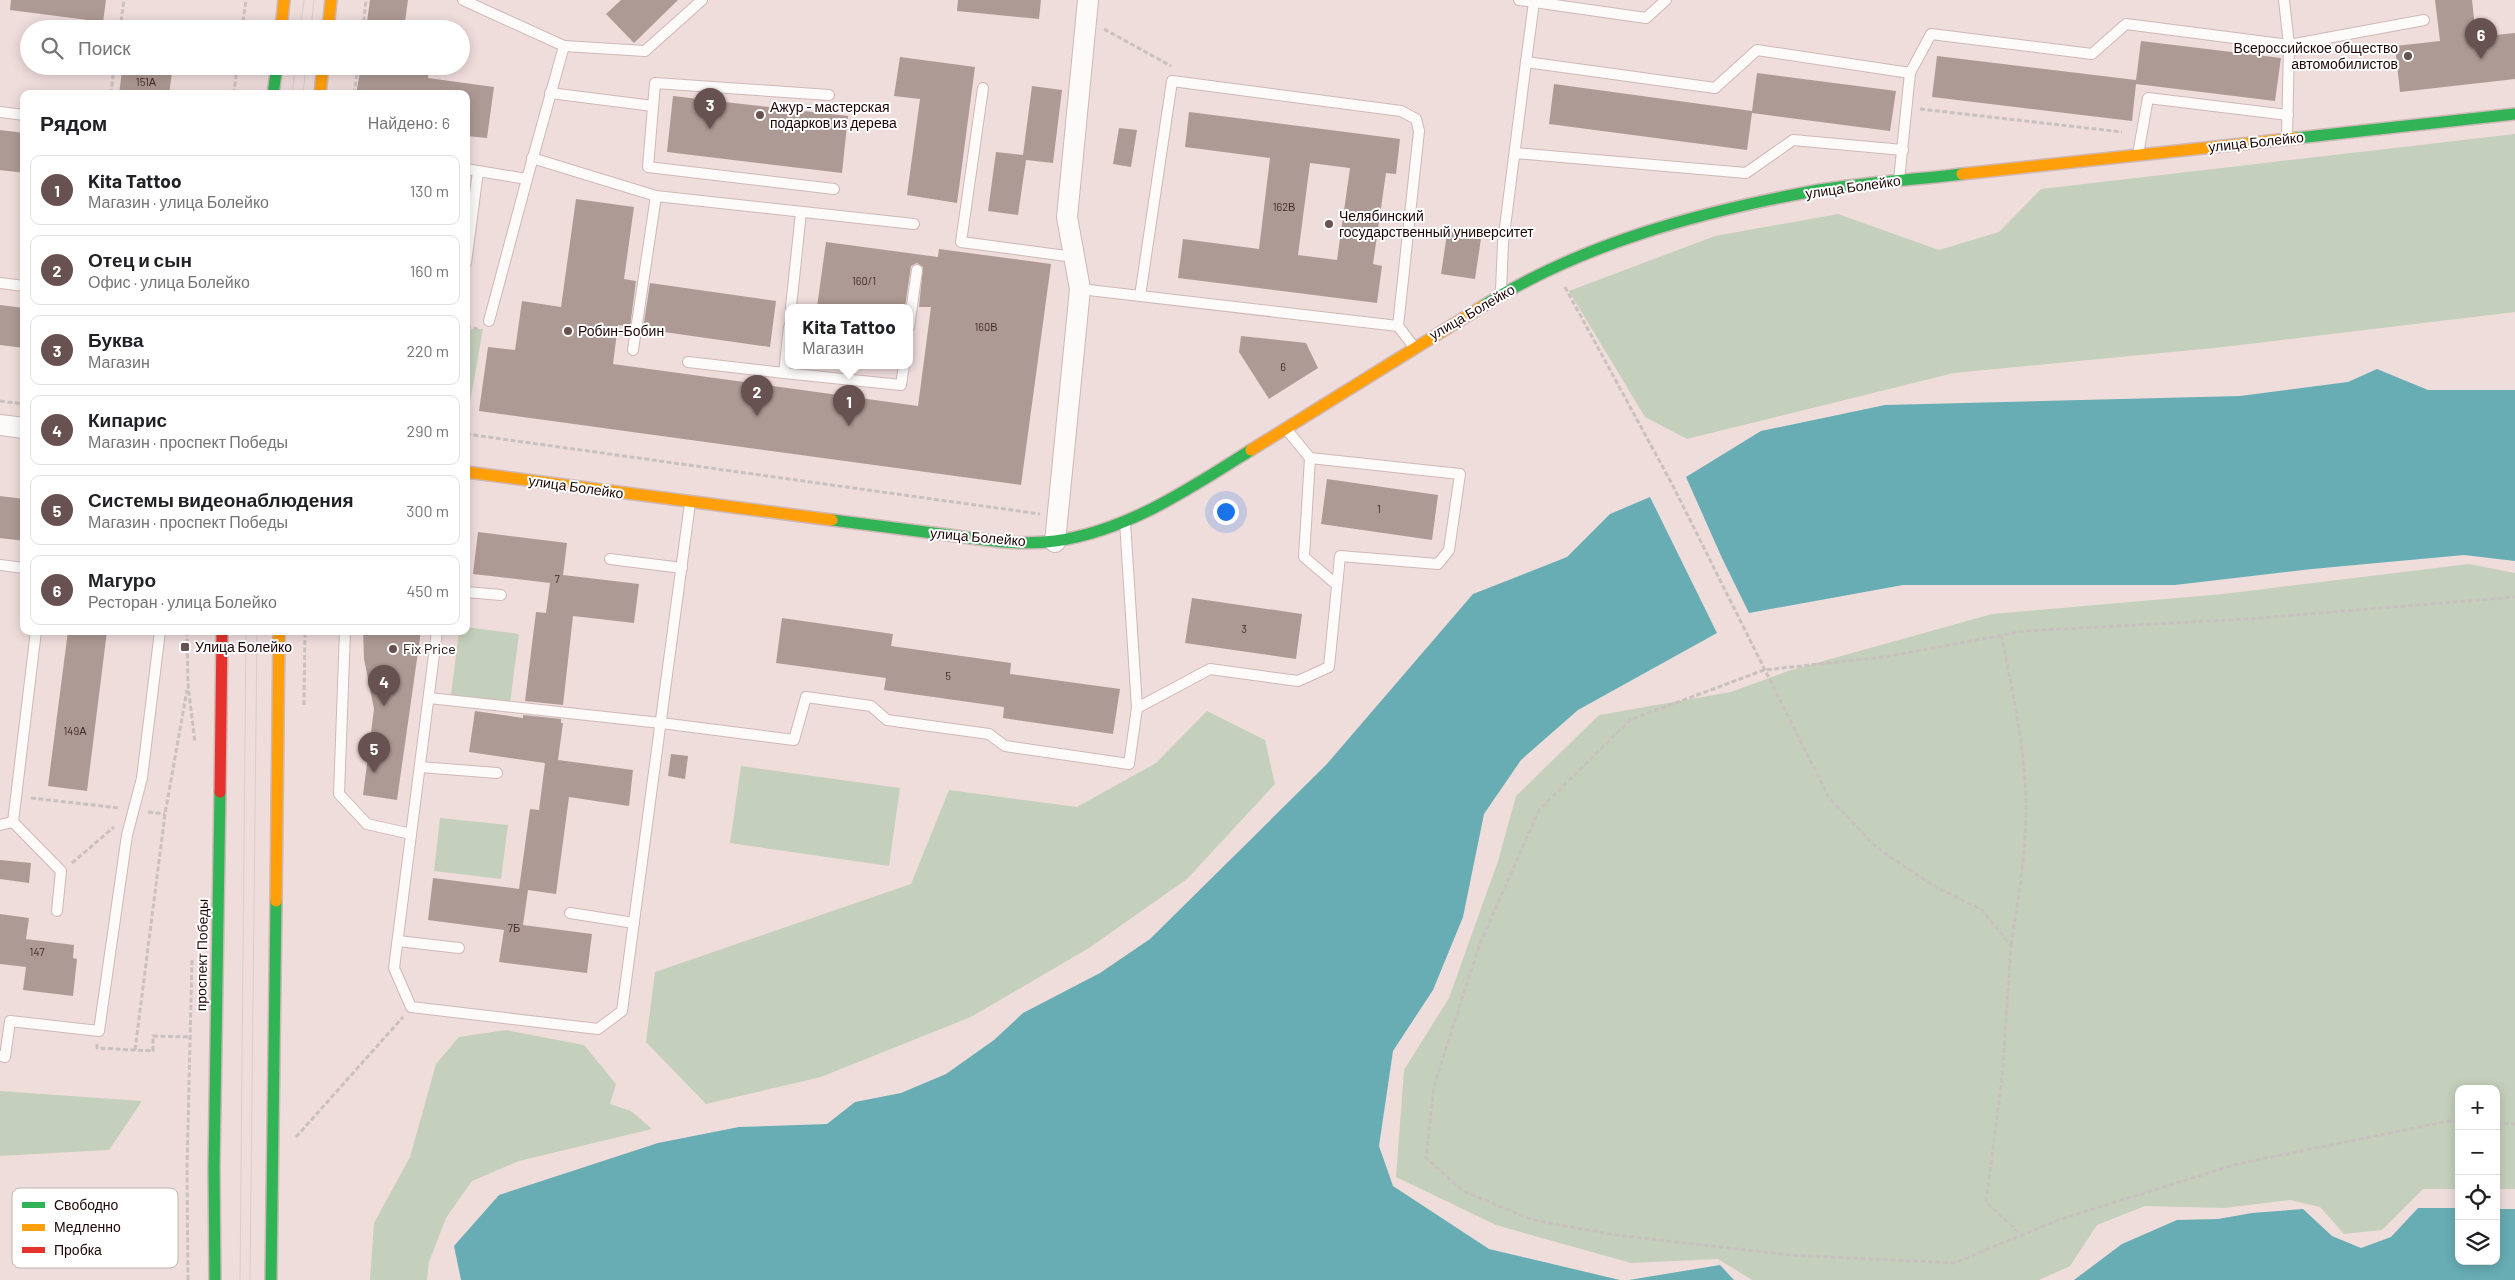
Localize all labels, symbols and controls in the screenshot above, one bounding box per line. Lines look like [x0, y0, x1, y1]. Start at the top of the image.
pin: 6 [2465, 18, 2497, 59]
search box [20, 20, 470, 75]
icon: search [38, 34, 66, 62]
text: Поиск [78, 36, 131, 59]
place label: Всероссийское общество автомобилистов [2234, 39, 2398, 72]
marker: Всероссийское общество автомобилистов [2402, 50, 2414, 62]
house number: 151А [136, 75, 157, 88]
pin: 3 [694, 88, 726, 129]
place label: Ажур - мастерская подарков из дерева [770, 98, 897, 131]
marker: Ажур - мастерская подарков из дерева [754, 109, 766, 121]
text: Рядом [40, 110, 107, 135]
text: Найдено: 6 [368, 113, 450, 132]
street label: улица Болейко [2207, 128, 2305, 155]
text: Kita Tattoo [88, 169, 182, 192]
street label: улица Болейко [1804, 171, 1902, 202]
text: 1 [54, 181, 60, 200]
text: 130 m [410, 181, 449, 200]
text: Магазин · улица Болейко [88, 192, 269, 211]
house number: 162В [1273, 200, 1295, 213]
place label: Челябинский государственный университет [1339, 207, 1534, 240]
marker: Челябинский государственный университет [1323, 218, 1335, 230]
text: Отец и сын [88, 248, 192, 271]
text: 2 [53, 261, 61, 280]
text: 160 m [410, 261, 449, 280]
text: Офис · улица Болейко [88, 272, 250, 291]
house number: 160/1 [852, 274, 876, 287]
street label: улица Болейко [1426, 280, 1518, 343]
popup [785, 304, 913, 369]
text: Kita Tattoo [802, 315, 896, 338]
house number: 160В [974, 320, 998, 333]
place label: Робин-Бобин [578, 322, 664, 339]
marker: Робин-Бобин [562, 325, 574, 337]
text: Буква [88, 328, 143, 351]
text: Магазин [802, 338, 864, 357]
text: 3 [53, 341, 61, 360]
text: 220 m [406, 341, 449, 360]
text: Магазин [88, 352, 150, 371]
house number: 6 [1280, 360, 1286, 373]
pin: 2 [741, 375, 773, 416]
pin: 1 [833, 385, 865, 426]
text: Кипарис [88, 408, 167, 431]
text: 4 [52, 421, 62, 440]
text: 290 m [407, 421, 449, 440]
text: Магазин · проспект Победы [88, 432, 288, 451]
street label: улица Болейко [527, 471, 625, 502]
text: Системы видеонаблюдения [88, 488, 354, 511]
your location [1213, 499, 1239, 525]
text: 5 [53, 501, 61, 520]
text: 300 m [406, 501, 449, 520]
house number: 1 [1377, 502, 1381, 515]
text: Магазин · проспект Победы [88, 512, 288, 531]
street label: улица Болейко [930, 524, 1027, 549]
text: Магуро [88, 568, 156, 591]
house number: 7 [554, 572, 560, 585]
text: 6 [53, 581, 61, 600]
text: 450 m [406, 581, 449, 600]
text: Ресторан · улица Болейко [88, 592, 277, 611]
house number: 3 [1241, 622, 1247, 635]
place label: Улица Болейко [195, 638, 292, 655]
place label: Fix Price [403, 640, 456, 657]
marker: Улица Болейко [179, 641, 191, 653]
marker: Fix Price [387, 643, 399, 655]
pin: 4 [368, 665, 400, 706]
house number: 5 [945, 669, 951, 682]
house number: 149А [64, 724, 87, 737]
pin: 5 [358, 732, 390, 773]
street label: проспект Победы [192, 899, 211, 1011]
house number: 7Б [508, 921, 520, 934]
house number: 147 [30, 945, 44, 958]
map controls [2455, 1085, 2500, 1265]
button: + [2455, 1085, 2500, 1130]
button: − [2455, 1130, 2500, 1175]
button: locate [2455, 1175, 2500, 1220]
legend [12, 1188, 178, 1268]
text: Свободно [54, 1196, 119, 1213]
text: Медленно [54, 1218, 121, 1235]
button: layers [2455, 1220, 2500, 1265]
text: Пробка [54, 1241, 102, 1258]

